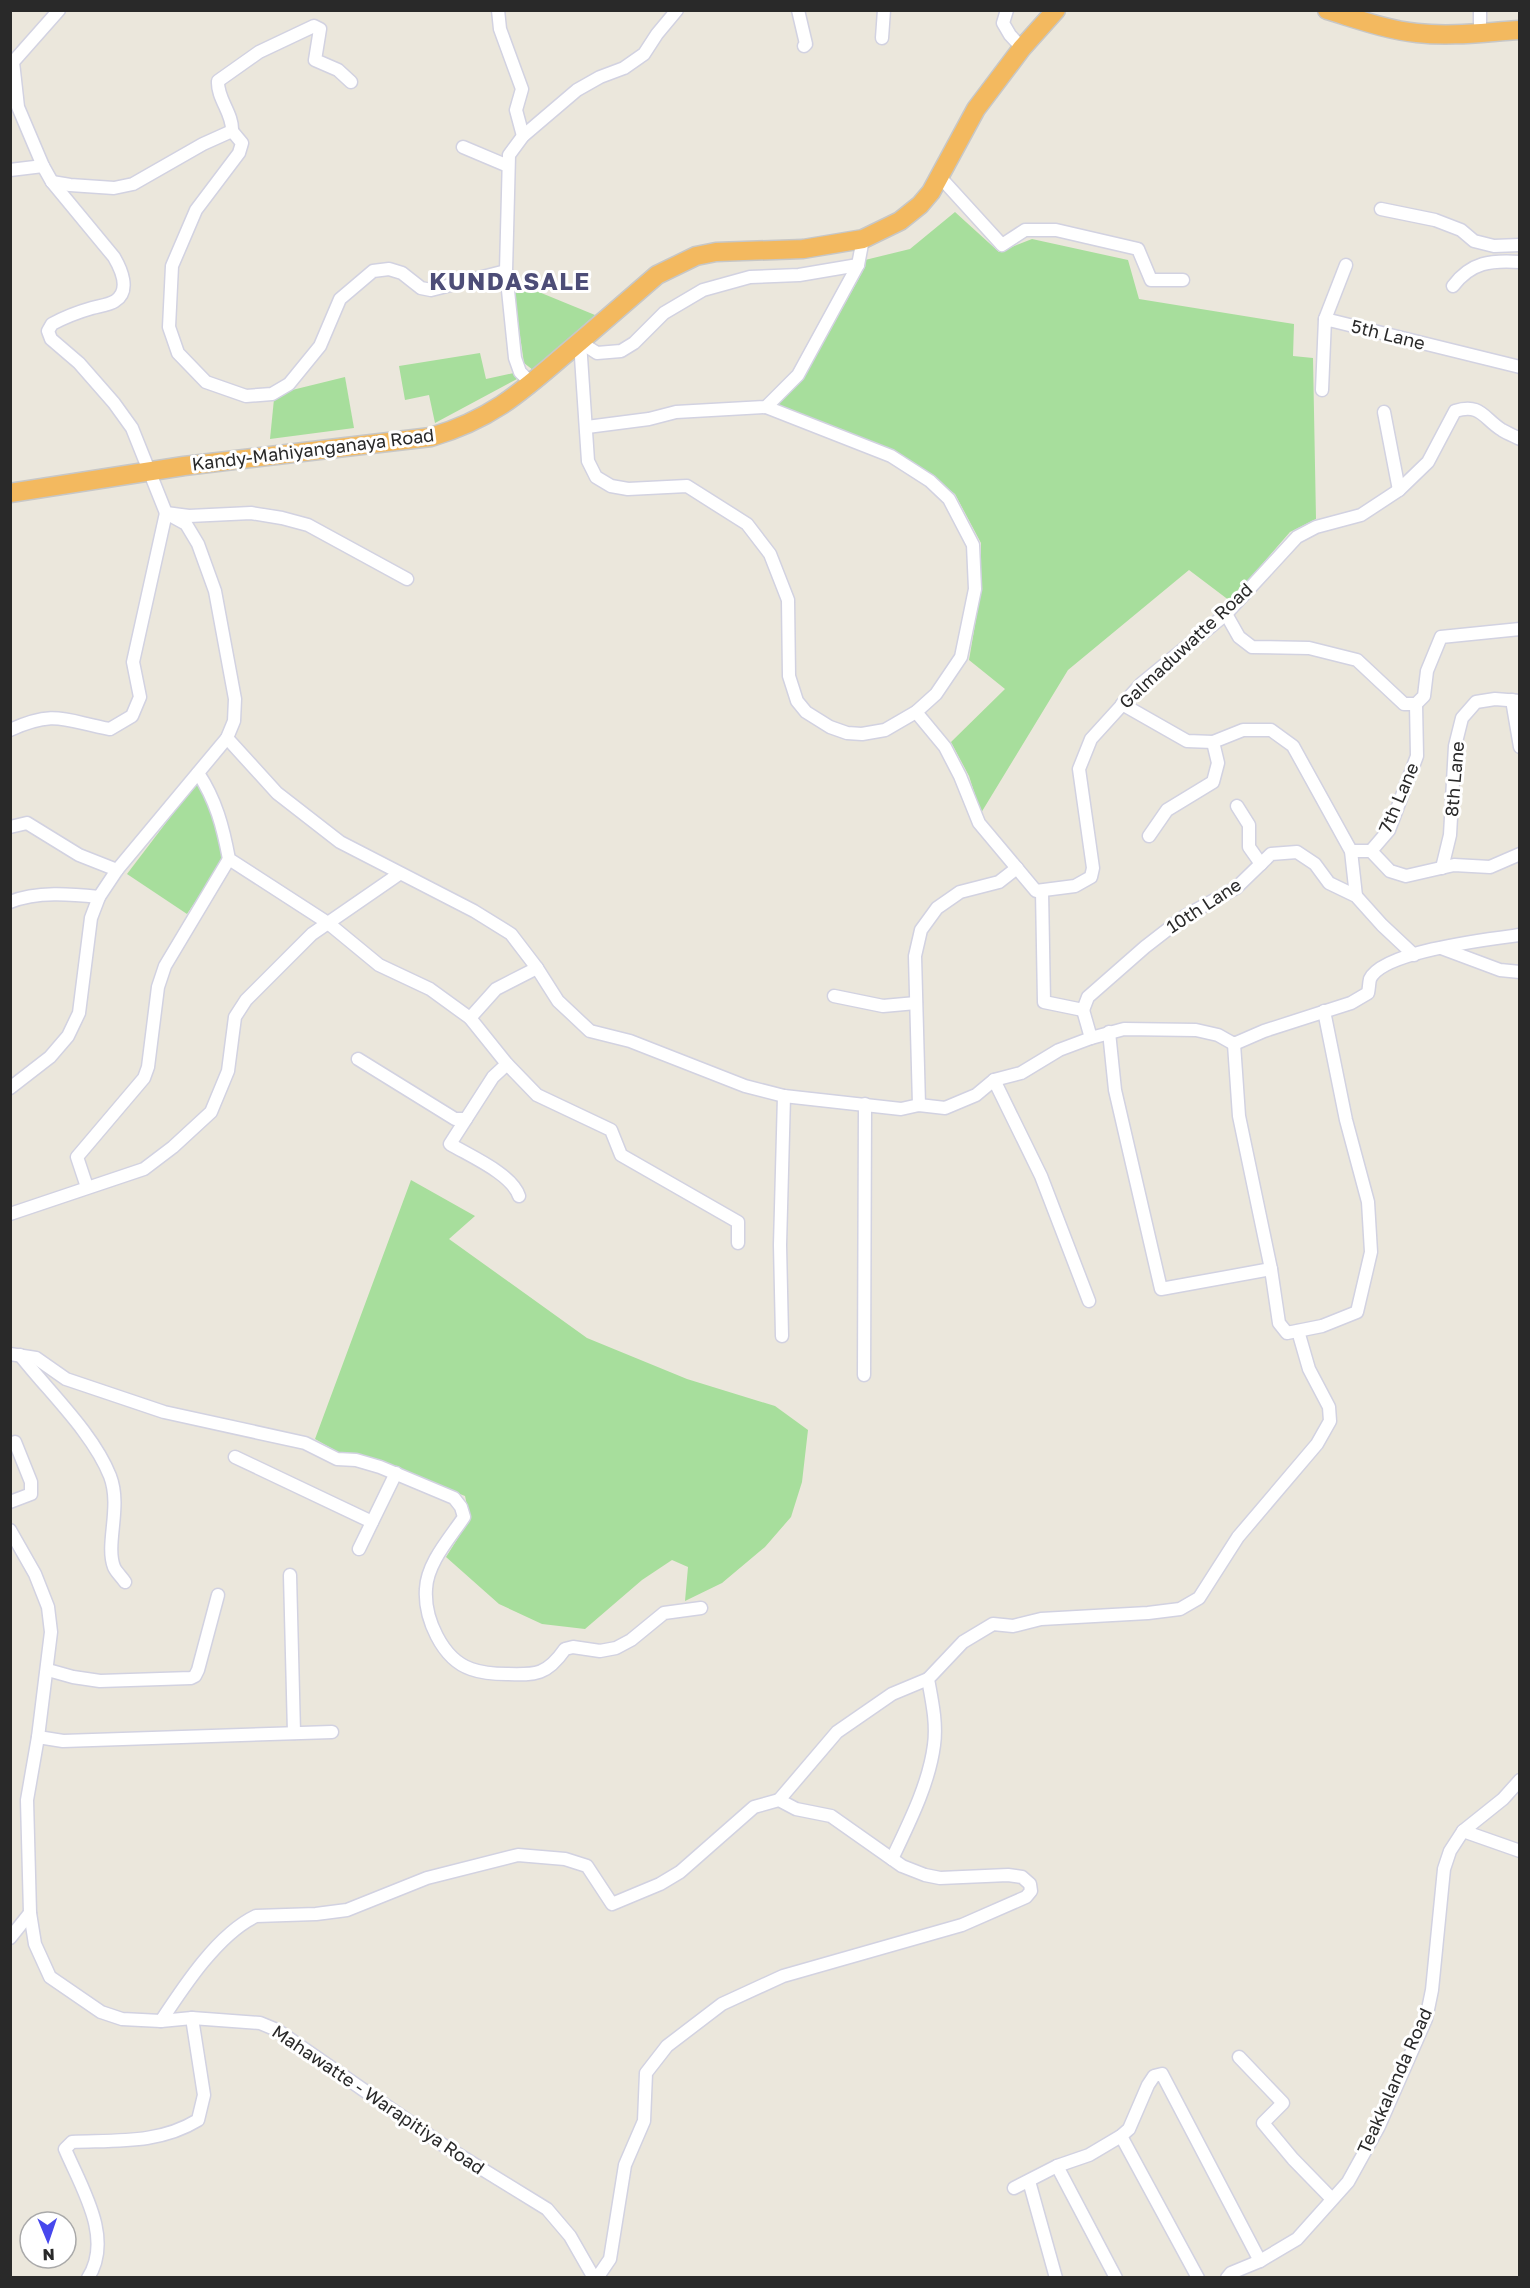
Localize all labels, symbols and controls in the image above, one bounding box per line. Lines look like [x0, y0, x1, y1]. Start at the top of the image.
district label: KUNDASALE [429, 266, 591, 295]
street label: 5th Lane [1349, 314, 1427, 354]
street label: Kandy-Mahiyanganaya Road [191, 423, 435, 475]
street label: Galmaduwatte Road [1114, 578, 1257, 713]
street label: 8th Lane [1440, 740, 1468, 818]
street label: 7th Lane [1373, 759, 1423, 836]
street label: 10th Lane [1162, 873, 1245, 937]
street label: Teakkalanda Road [1352, 2004, 1436, 2157]
street label: Mahawatte - Warapitiya Road [268, 2020, 489, 2179]
north arrow [18, 2210, 78, 2270]
text: N [42, 2245, 55, 2265]

